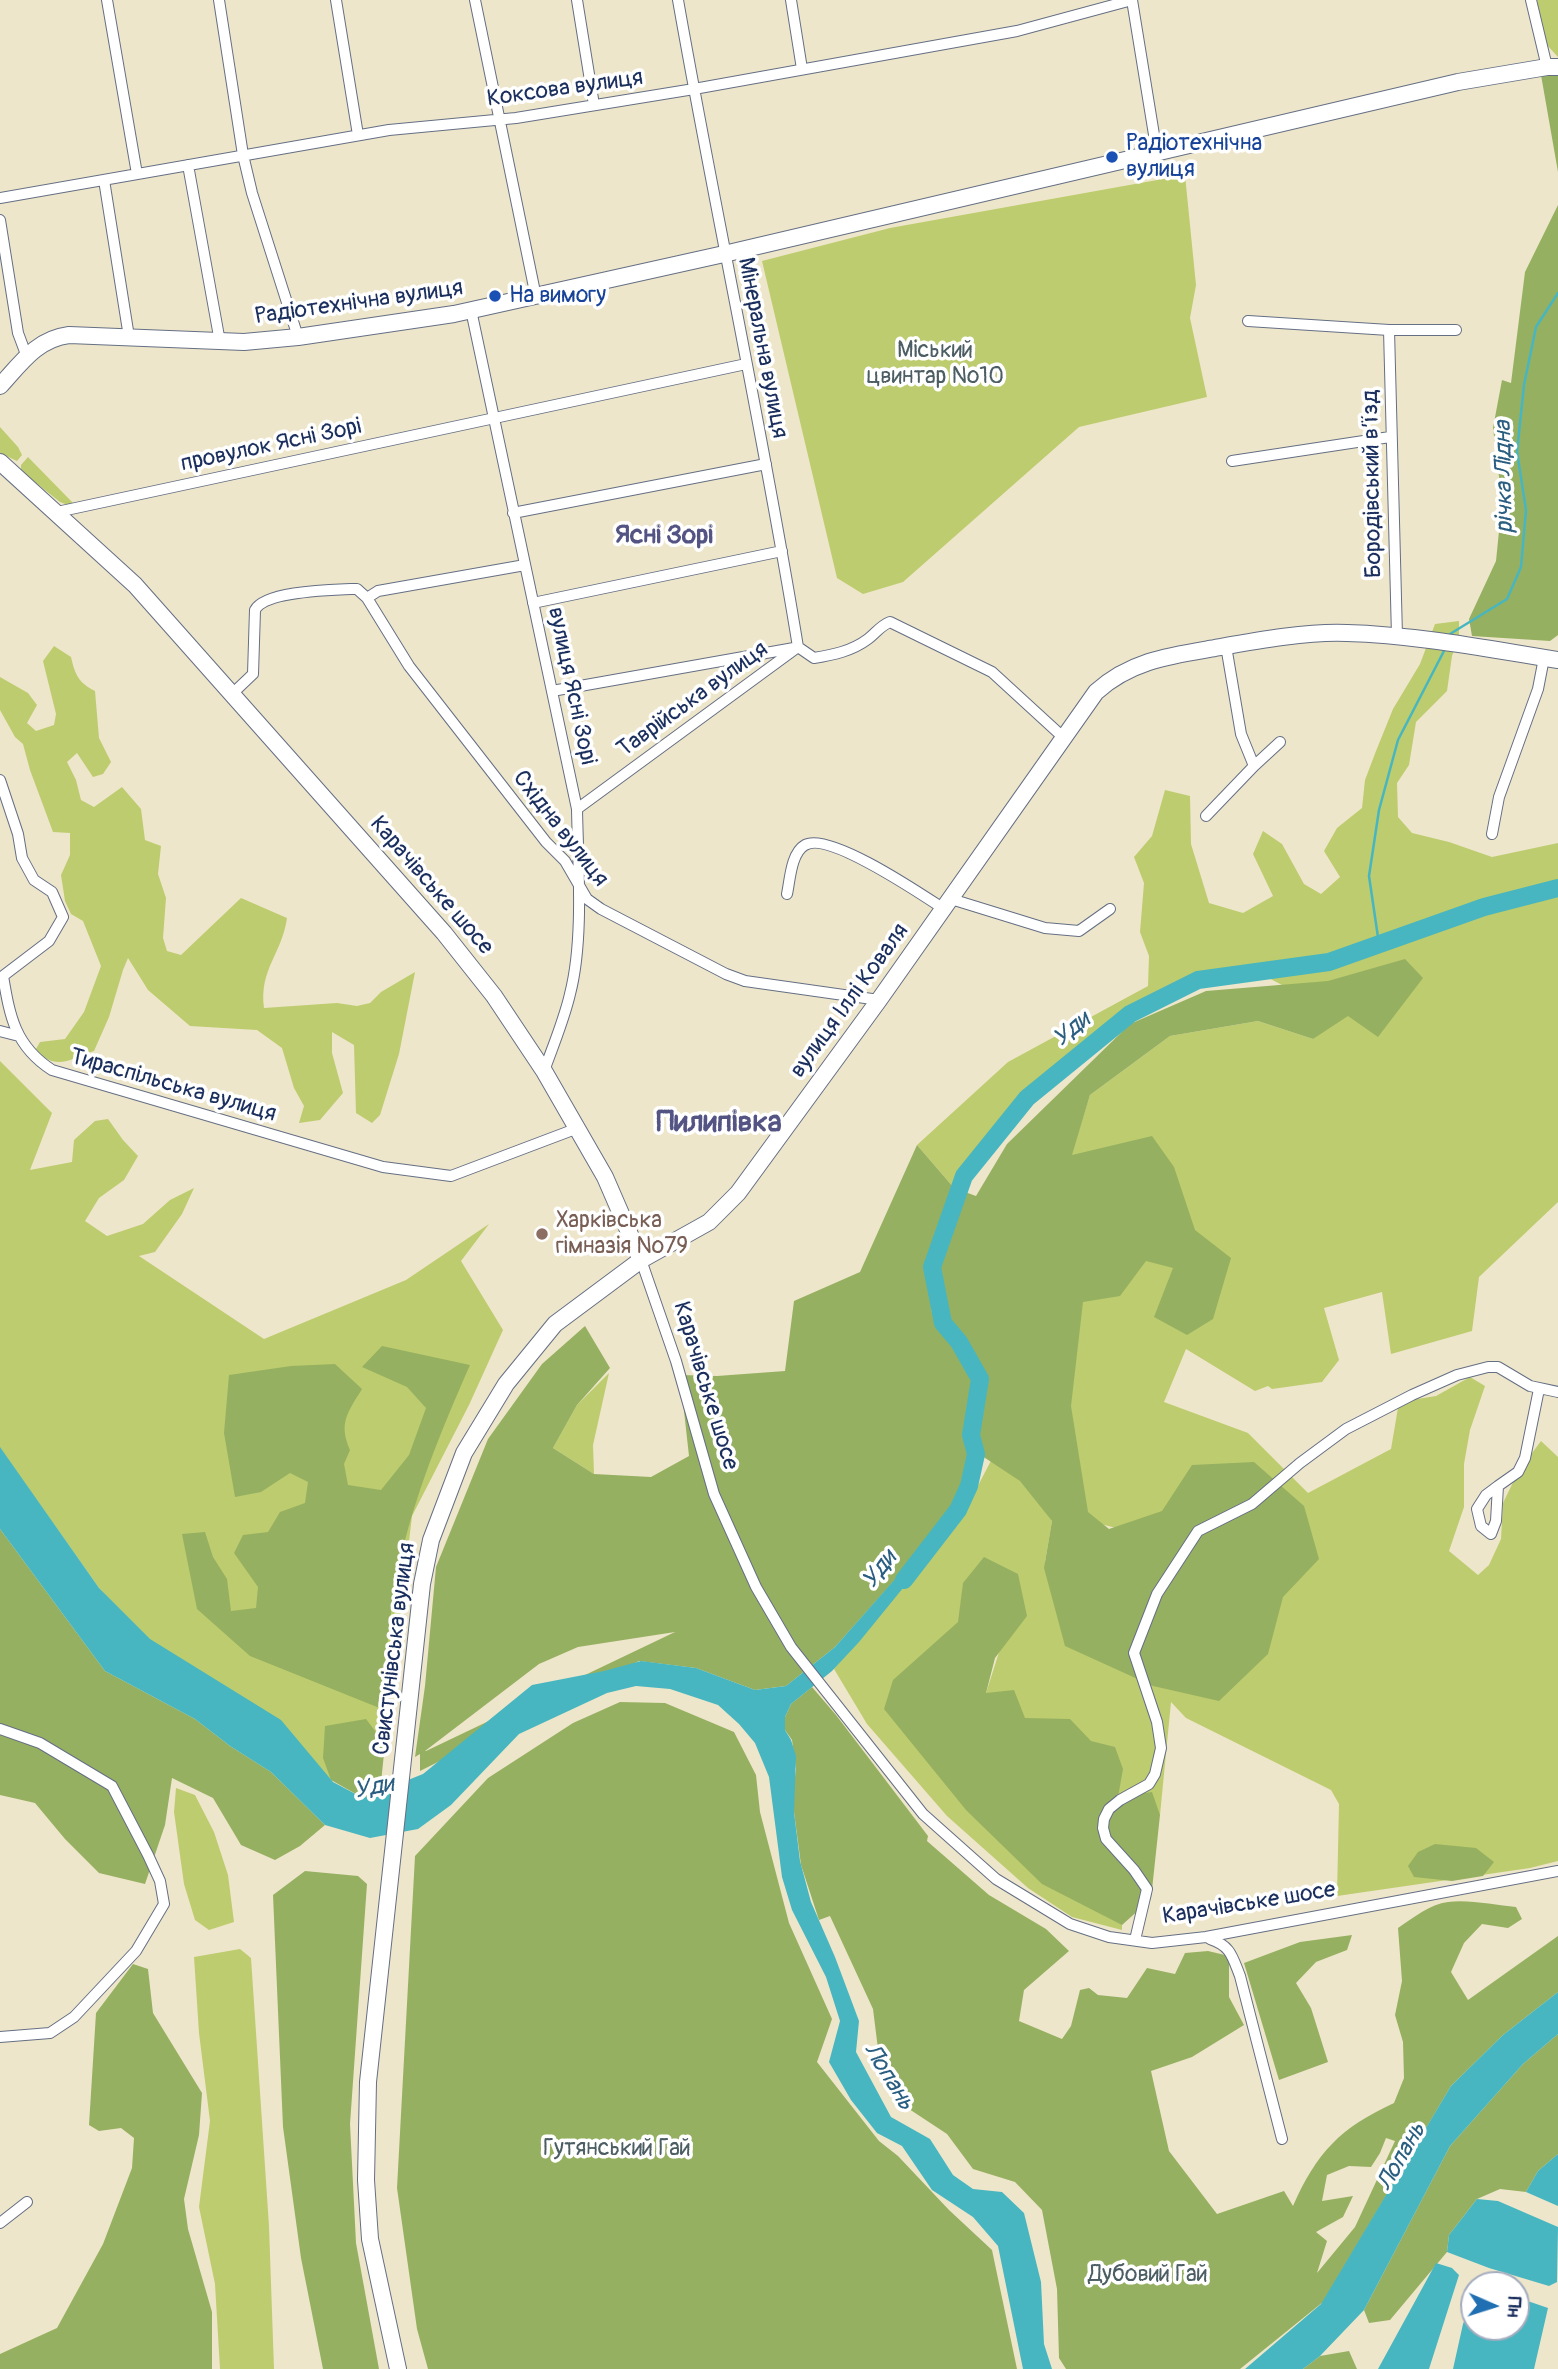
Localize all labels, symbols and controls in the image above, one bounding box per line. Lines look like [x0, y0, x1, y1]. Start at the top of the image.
street label: Коксова вулиця [485, 64, 645, 114]
place label: Радіотехнічна вулиця [1126, 130, 1262, 184]
marker: Радіотехнічна вулиця [1104, 149, 1120, 165]
street label: Мінеральна вулиця [731, 255, 793, 441]
street label: Радіотехнічна вулиця [253, 275, 465, 331]
place label: На вимогу [509, 282, 606, 310]
marker: На вимогу [487, 288, 503, 304]
park label: Міський цвинтар №10 [866, 337, 1004, 391]
street label: Бородівський в’їзд [1358, 390, 1388, 578]
street label: провулок Ясні Зорі [178, 413, 364, 479]
water label: річка Лідна [1490, 420, 1520, 534]
district label: Ясні Зорі [615, 520, 713, 552]
street label: вулиця Ясні Зорі [541, 605, 601, 767]
street label: Таврійська вулиця [612, 636, 774, 764]
street label: Східна вулиця [506, 766, 614, 892]
street label: Карачівське шосе [363, 811, 499, 961]
street label: вулиця Іллі Коваля [785, 918, 915, 1084]
water label: Уди [1048, 1006, 1096, 1054]
street label: Тираспільська вулиця [67, 1043, 279, 1129]
district label: Пилипівка [656, 1105, 782, 1141]
place label: Харківська гімназія №79 [556, 1207, 688, 1261]
marker: Харківська гімназія №79 [534, 1226, 550, 1242]
street label: Карачівське шосе [666, 1298, 744, 1474]
street label: Свистунівська вулиця [368, 1541, 422, 1757]
water label: Уди [856, 1546, 904, 1594]
water label: Уди [352, 1770, 396, 1806]
street label: Карачівське шосе [1161, 1877, 1337, 1931]
water label: Лопань [856, 2038, 920, 2116]
water label: Лопань [1371, 2118, 1433, 2196]
park label: Гутянський Гай [543, 2135, 691, 2163]
park label: Дубовий Гай [1088, 2261, 1208, 2289]
north arrow [1460, 2271, 1530, 2341]
text: Пн [1501, 2296, 1527, 2318]

